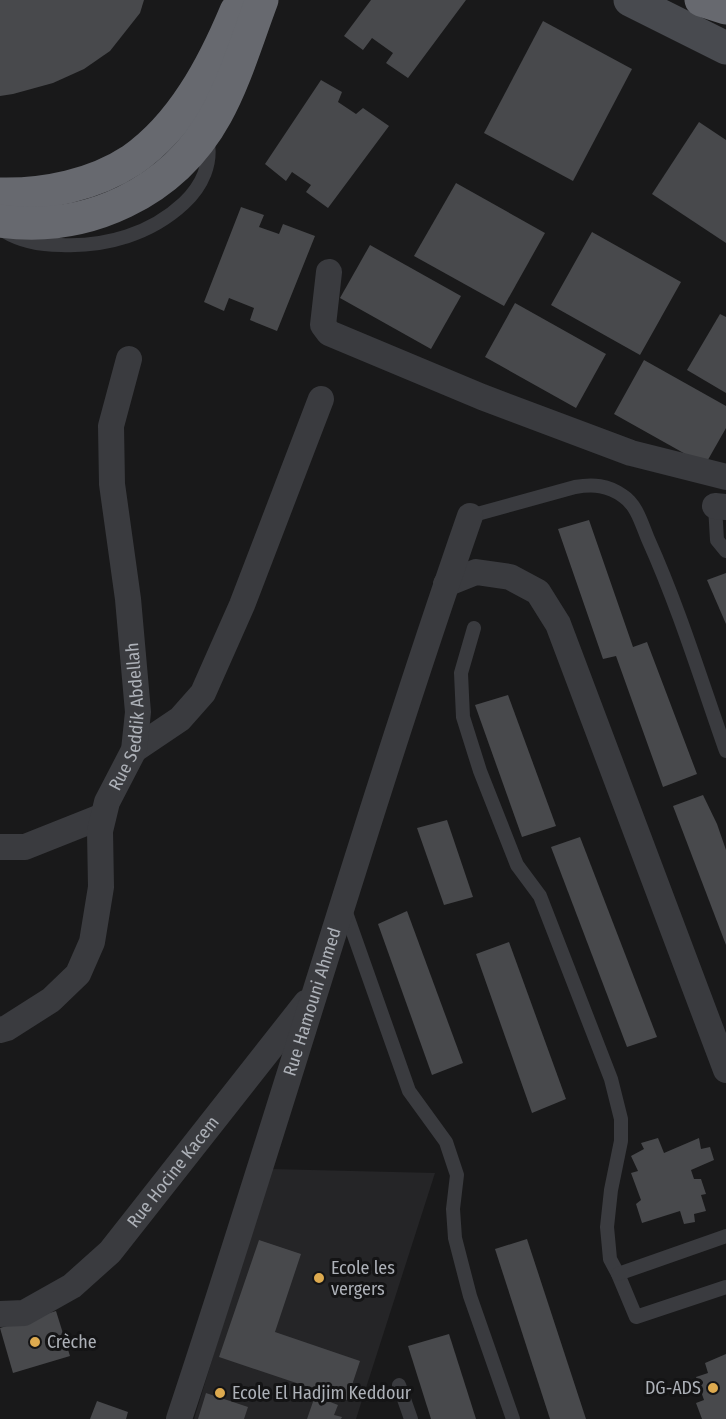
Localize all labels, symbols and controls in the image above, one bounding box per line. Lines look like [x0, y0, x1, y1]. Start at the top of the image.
street label: Rue Seddik Abdellah [104, 641, 149, 794]
street label: Rue Hamouni Ahmed [279, 925, 346, 1079]
street label: Rue Hocine Kacem [122, 1112, 224, 1232]
place label: Ecole les vergers [331, 1257, 395, 1300]
marker: Ecole les vergers [312, 1271, 326, 1285]
place label: Crèche [47, 1331, 97, 1353]
marker: Crèche [28, 1335, 42, 1349]
place label: DG-ADS [645, 1377, 701, 1399]
marker: DG-ADS [706, 1381, 720, 1395]
place label: Ecole El Hadjim Keddour [232, 1382, 412, 1404]
marker: Ecole El Hadjim Keddour [213, 1386, 227, 1400]

